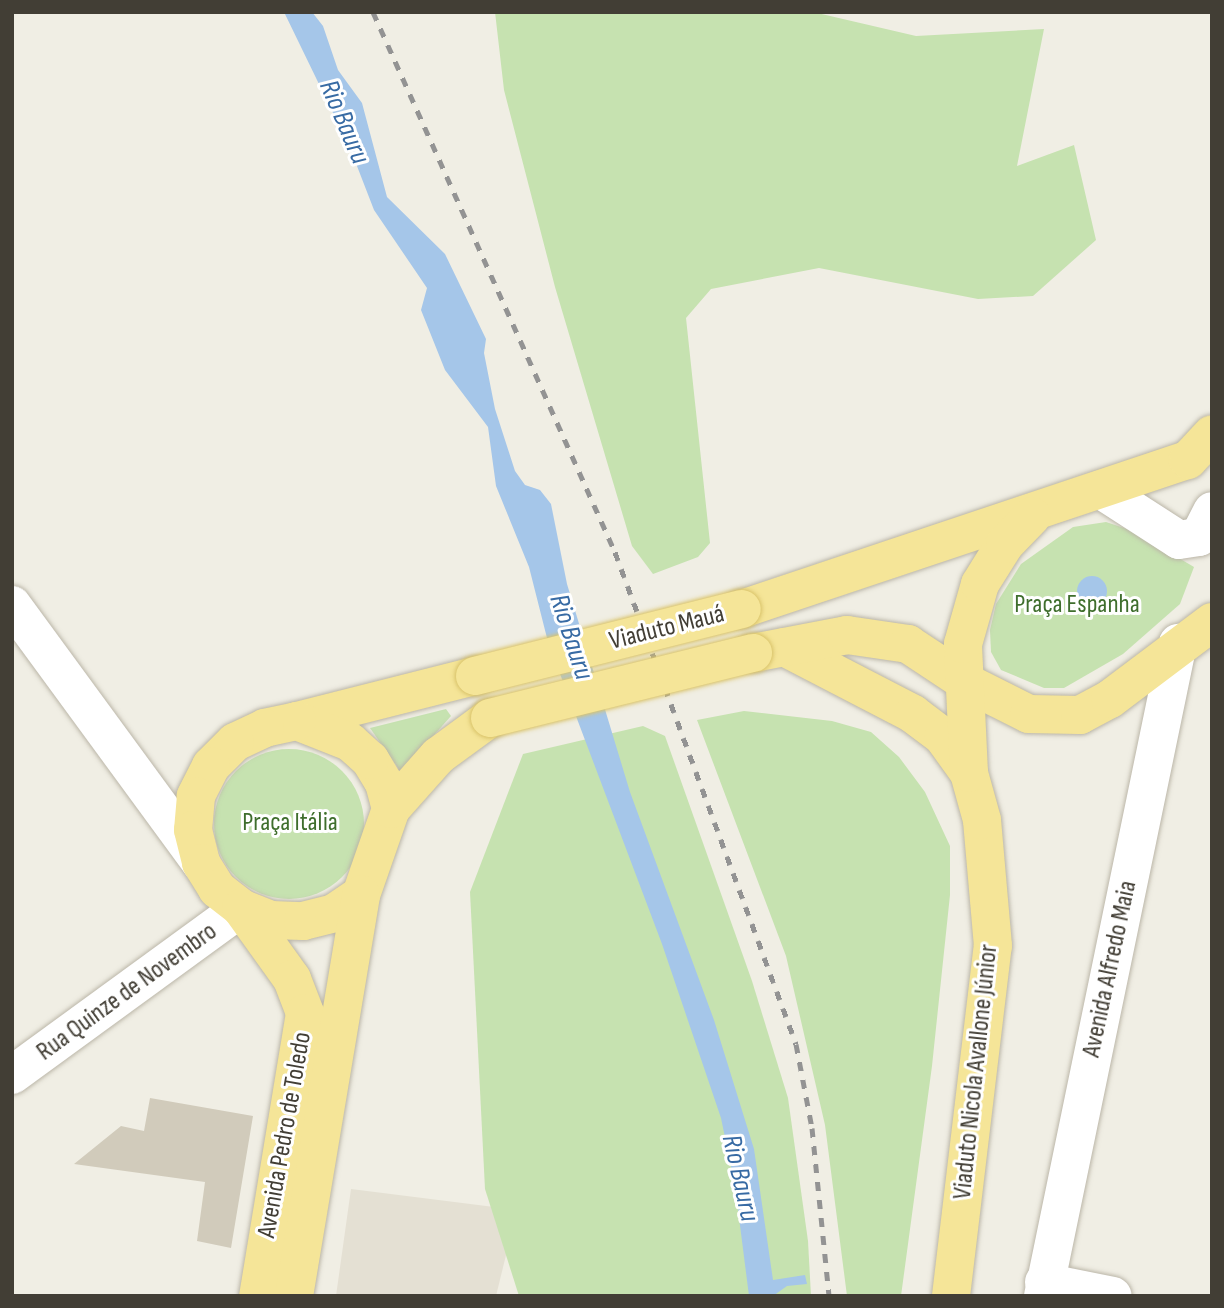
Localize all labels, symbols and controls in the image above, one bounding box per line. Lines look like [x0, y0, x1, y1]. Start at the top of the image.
water label: Rio Bauru [311, 75, 377, 169]
park label: Praça Espanha [1014, 589, 1140, 621]
water label: Rio Bauru [541, 590, 601, 684]
street label: Viaduto Mauá [606, 599, 728, 657]
park label: Praça Itália [242, 807, 338, 839]
street label: Avenida Alfredo Maia [1076, 878, 1144, 1060]
street label: Rua Quinze de Novembro [31, 916, 223, 1068]
street label: Viaduto Nicola Avallone Júnior [947, 943, 1005, 1201]
street label: Avenida Pedro de Toledo [252, 1030, 318, 1240]
water label: Rio Bauru [714, 1131, 766, 1225]

